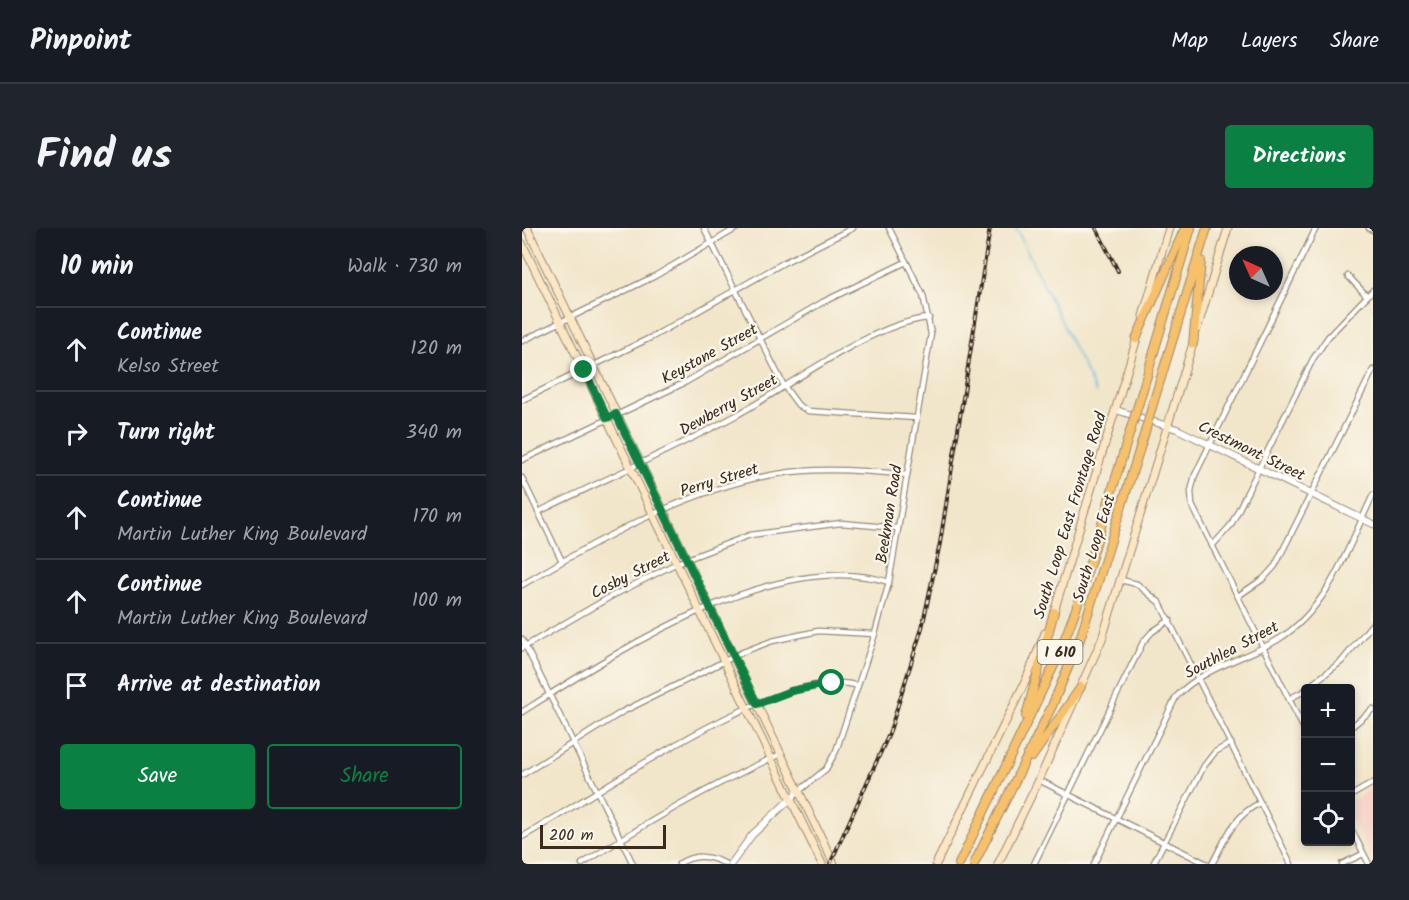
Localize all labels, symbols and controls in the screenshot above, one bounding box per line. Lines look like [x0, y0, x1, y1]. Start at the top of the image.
text: Pinpoint [30, 19, 131, 64]
text: Map [1171, 25, 1208, 58]
text: Layers [1241, 25, 1297, 58]
text: Share [1330, 25, 1379, 58]
text: Find us [36, 123, 172, 190]
button: Directions [1225, 125, 1373, 188]
text: 10 min [60, 246, 134, 288]
north arrow [1229, 246, 1283, 300]
text: Walk · 730 m [347, 251, 462, 283]
text: Continue [117, 316, 202, 351]
street label: Keystone Street [657, 317, 763, 391]
icon: ahead [60, 333, 93, 366]
text: 120 m [410, 333, 462, 365]
text: Kelso Street [117, 351, 219, 383]
route end [570, 356, 596, 382]
street label: Dewberry Street [675, 368, 783, 443]
street label: South Loop East Frontage Road [1028, 410, 1110, 620]
street label: Crestmont Street [1193, 415, 1310, 489]
text: Turn right [117, 416, 215, 451]
icon: right [60, 417, 93, 450]
text: 340 m [406, 417, 462, 449]
street label: Perry Street [677, 456, 763, 504]
street label: Beekman Road [869, 462, 910, 565]
text: Continue [117, 484, 202, 519]
street label: South Loop East [1067, 492, 1119, 604]
icon: ahead [60, 501, 93, 534]
text: 170 m [413, 501, 462, 533]
text: Martin Luther King Boulevard [117, 519, 367, 551]
street label: Cosby Street [586, 544, 676, 606]
text: Continue [117, 568, 202, 603]
icon: ahead [60, 585, 93, 618]
text: 100 m [412, 585, 462, 617]
text: Martin Luther King Boulevard [117, 603, 367, 635]
street label: Southlea Street [1180, 615, 1284, 686]
road number: I 610 [1038, 640, 1082, 664]
text: Arrive at destination [117, 668, 320, 703]
icon: arrive [60, 669, 93, 702]
route start [818, 669, 844, 695]
map controls [1301, 684, 1355, 846]
button: + [1301, 684, 1355, 738]
button: − [1301, 738, 1355, 792]
button: Save [60, 744, 255, 809]
button: Share [267, 744, 462, 809]
button: locate [1301, 792, 1355, 846]
scale bar [540, 822, 666, 850]
text: 200 m [549, 823, 593, 848]

